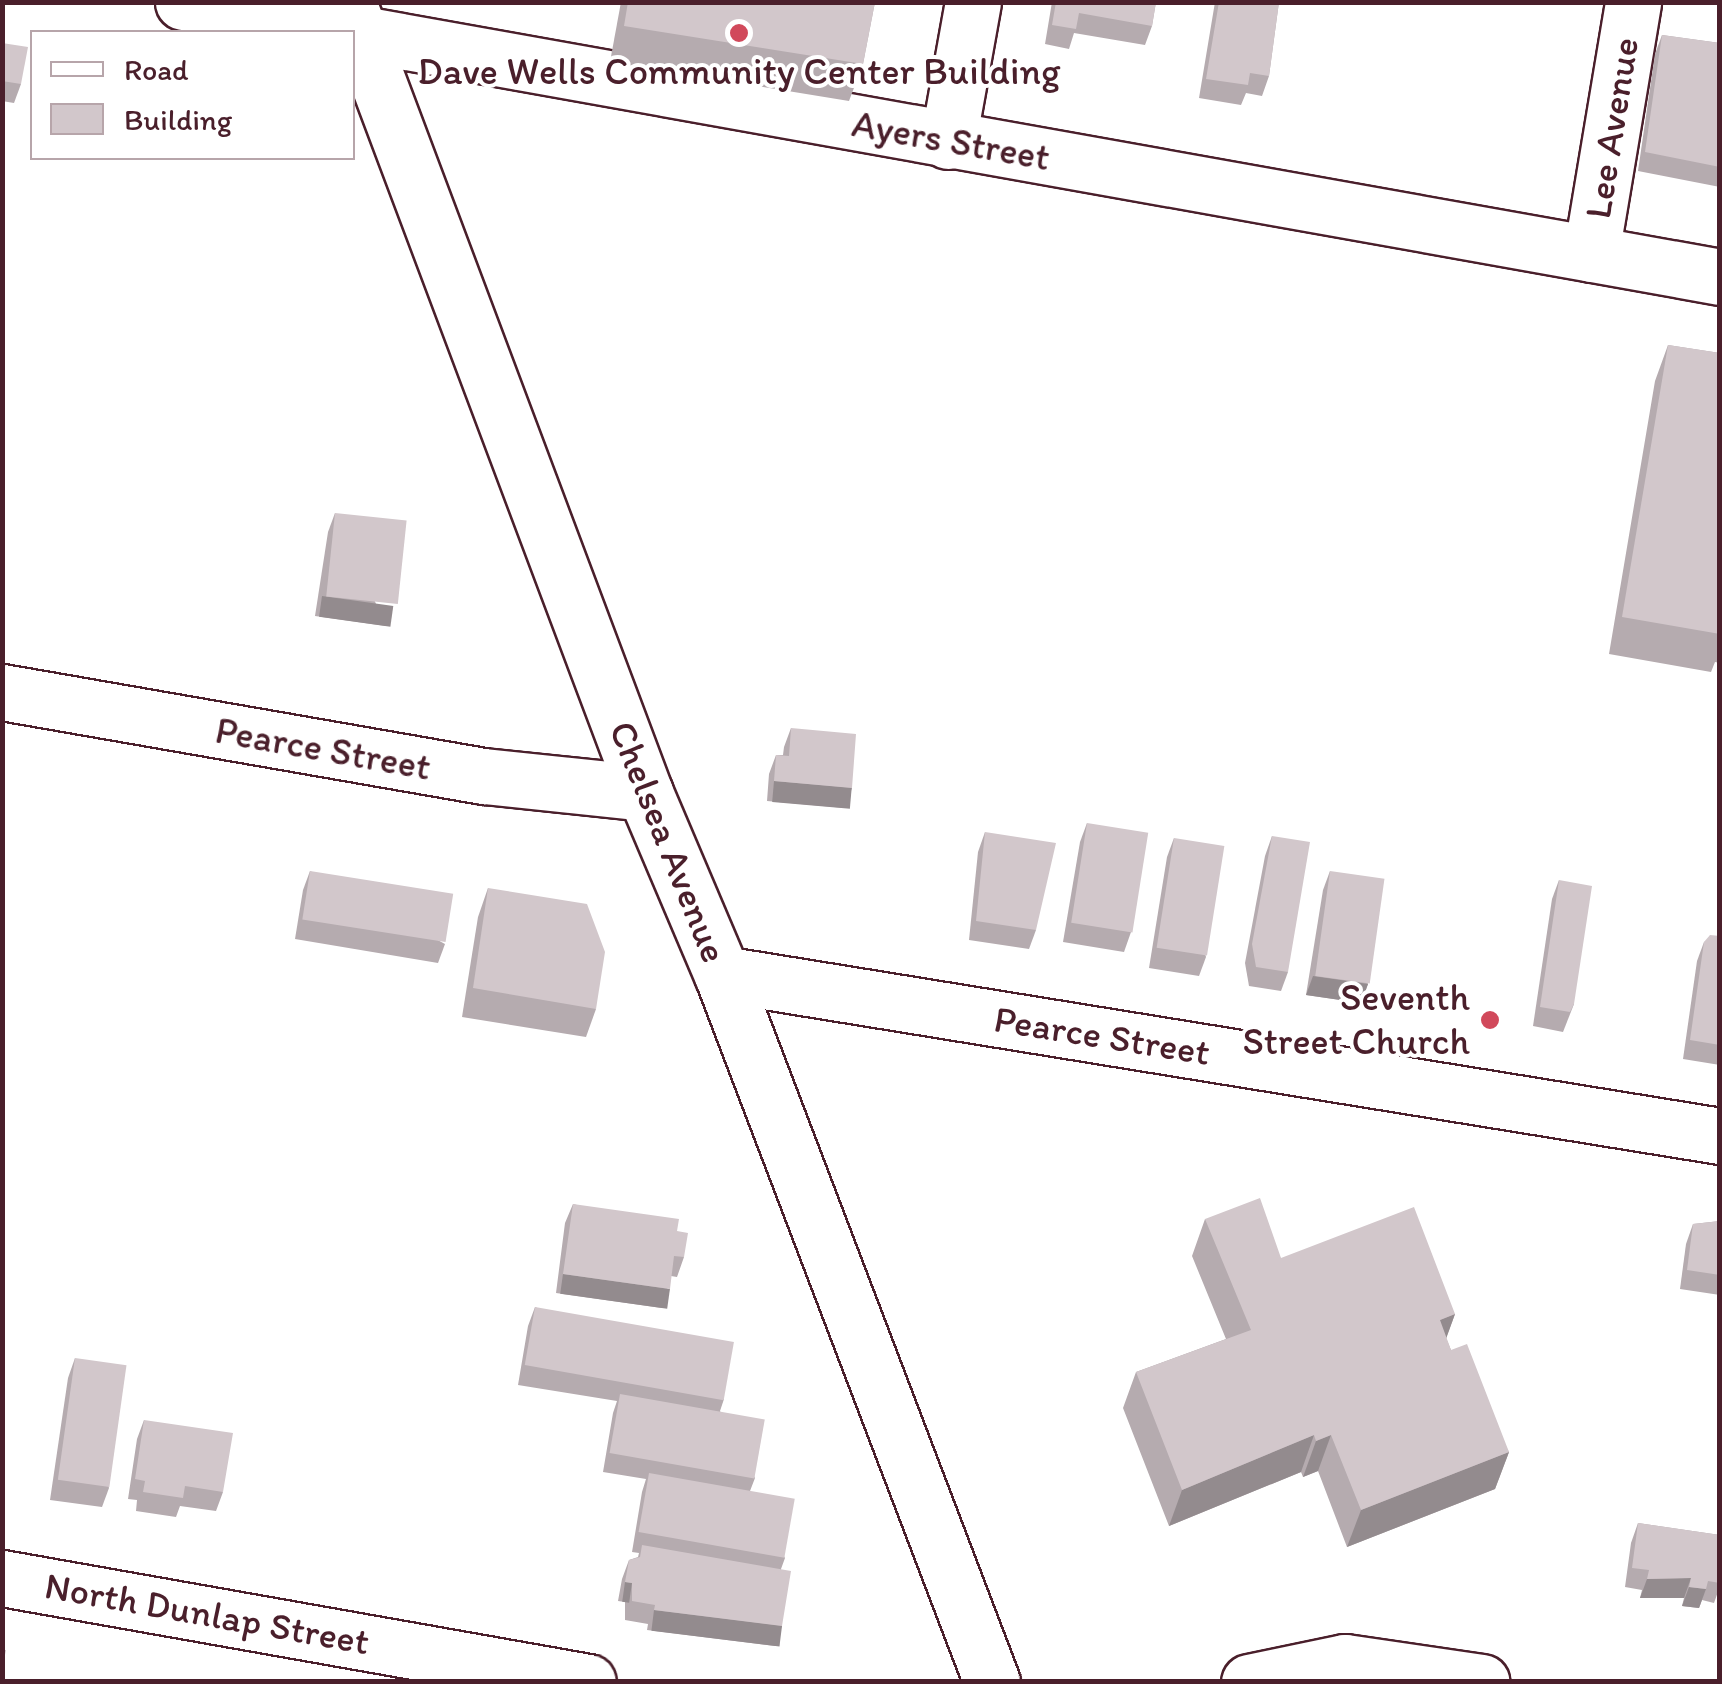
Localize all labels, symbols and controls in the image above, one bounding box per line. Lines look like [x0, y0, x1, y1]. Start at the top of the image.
marker: Dave Wells Community Center Building [728, 22, 750, 44]
legend [30, 30, 355, 160]
street label: Lee Avenue [1575, 34, 1649, 222]
place label: Dave Wells Community Center Building [418, 49, 1060, 95]
text: Road [124, 51, 189, 88]
text: Building [124, 101, 232, 138]
street label: Ayers Street [848, 101, 1054, 181]
street label: Pearce Street [212, 708, 434, 790]
street label: Chelsea Avenue [599, 715, 737, 969]
place label: Seventh Street Church [1243, 975, 1470, 1064]
street label: Pearce Street [991, 997, 1213, 1075]
marker: Seventh Street Church [1479, 1009, 1501, 1031]
street label: North Dunlap Street [41, 1563, 373, 1665]

